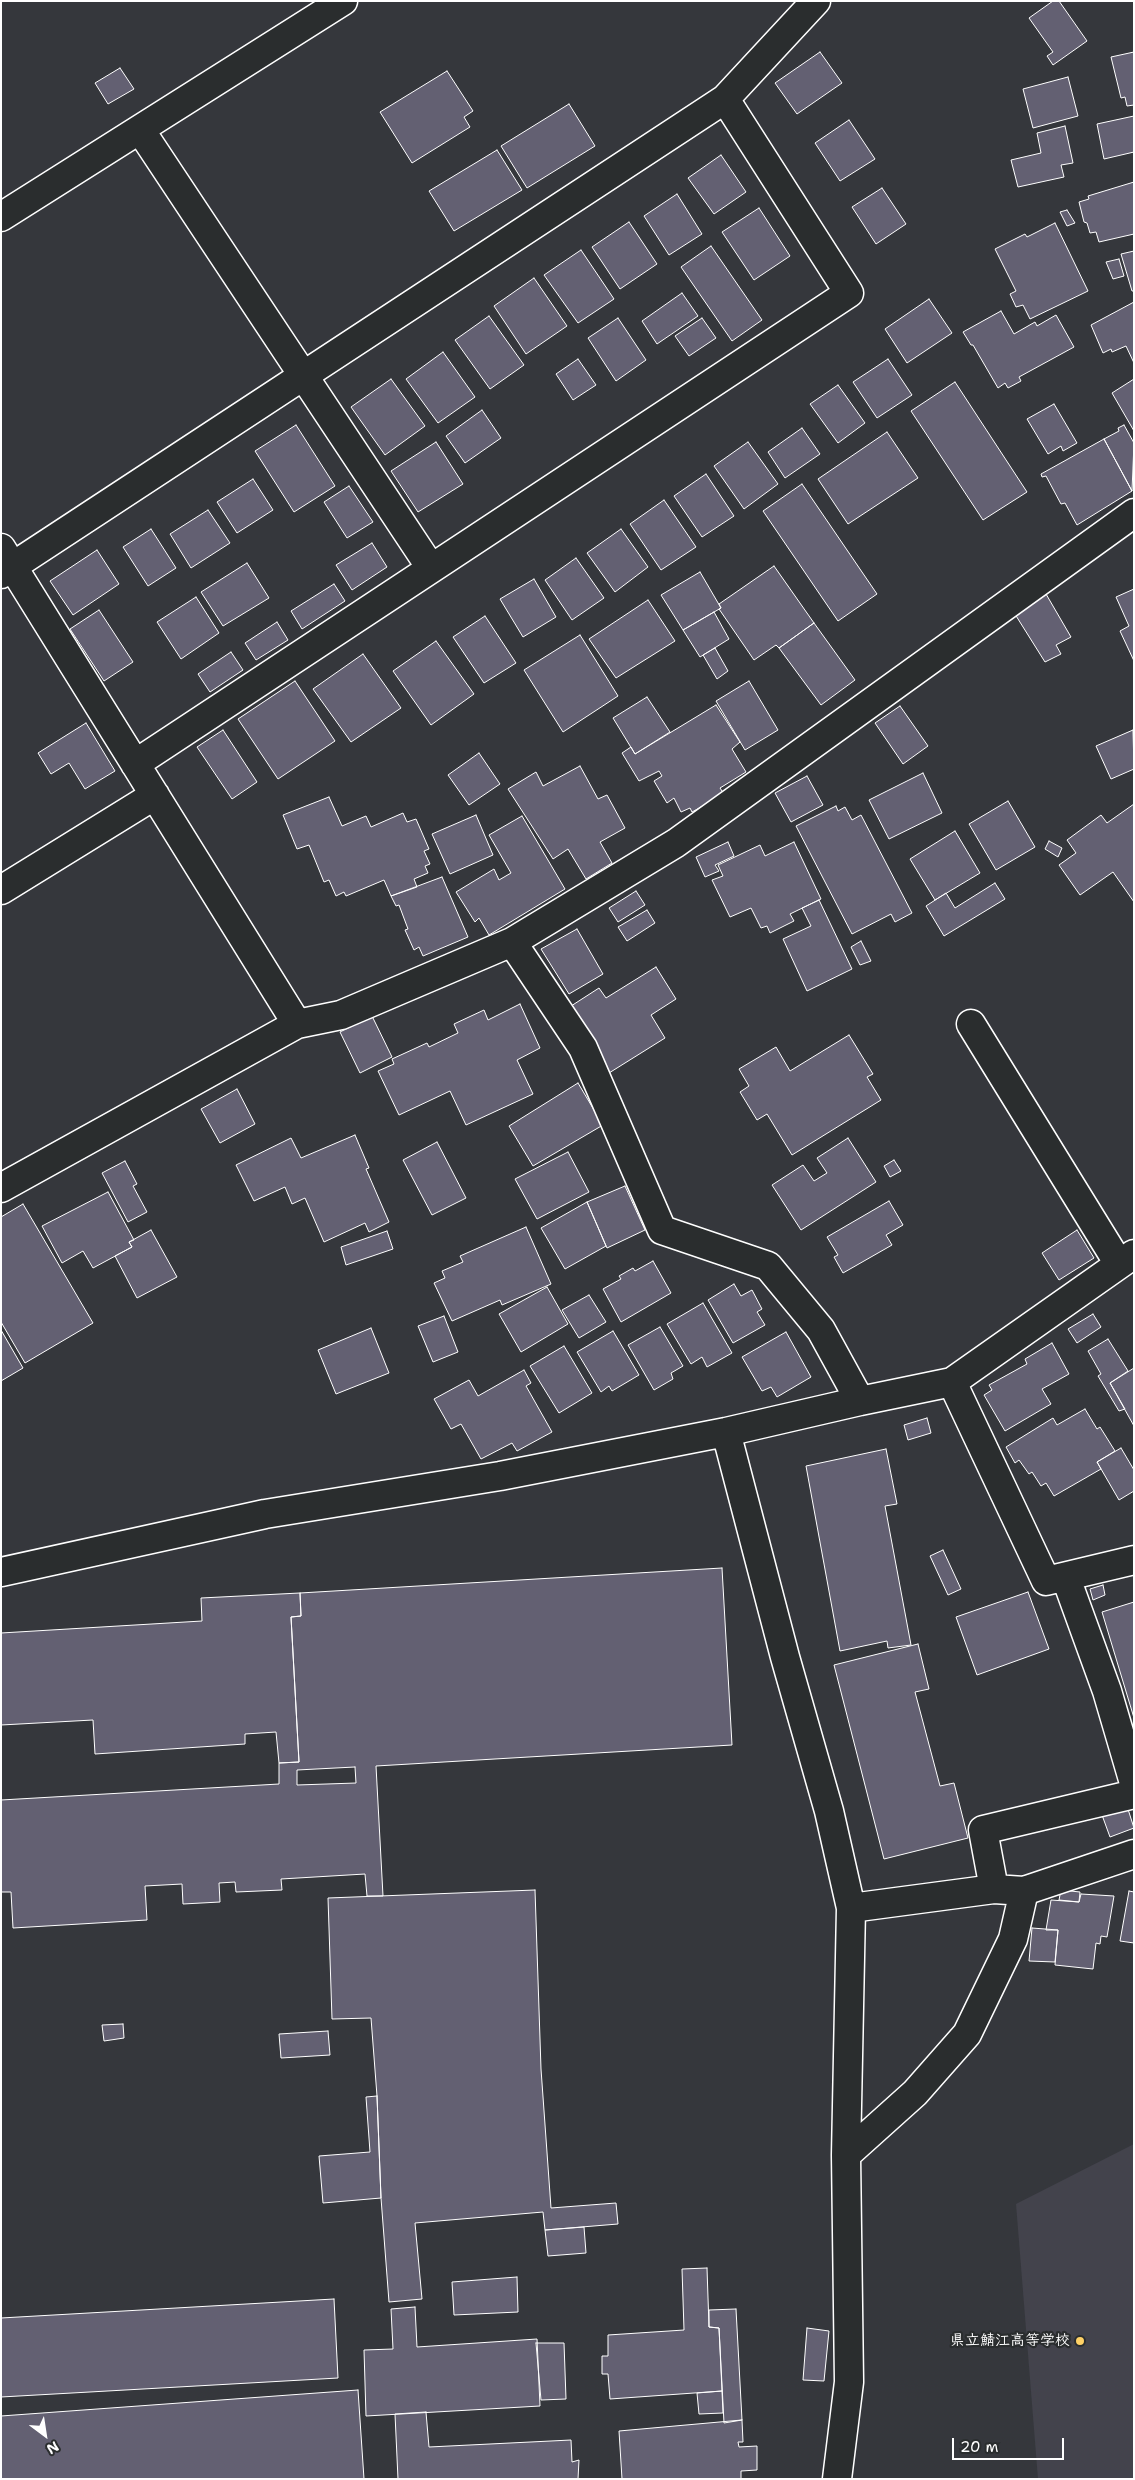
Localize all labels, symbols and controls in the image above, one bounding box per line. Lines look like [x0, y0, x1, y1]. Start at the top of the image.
place label: 県立鯖江高等学校 [950, 2332, 1070, 2350]
marker: 県立鯖江高等学校 [1074, 2335, 1086, 2347]
north arrow [20, 2410, 70, 2460]
scale bar [955, 2428, 1068, 2460]
text: N [43, 2437, 62, 2458]
text: 20 m [960, 2437, 999, 2457]

